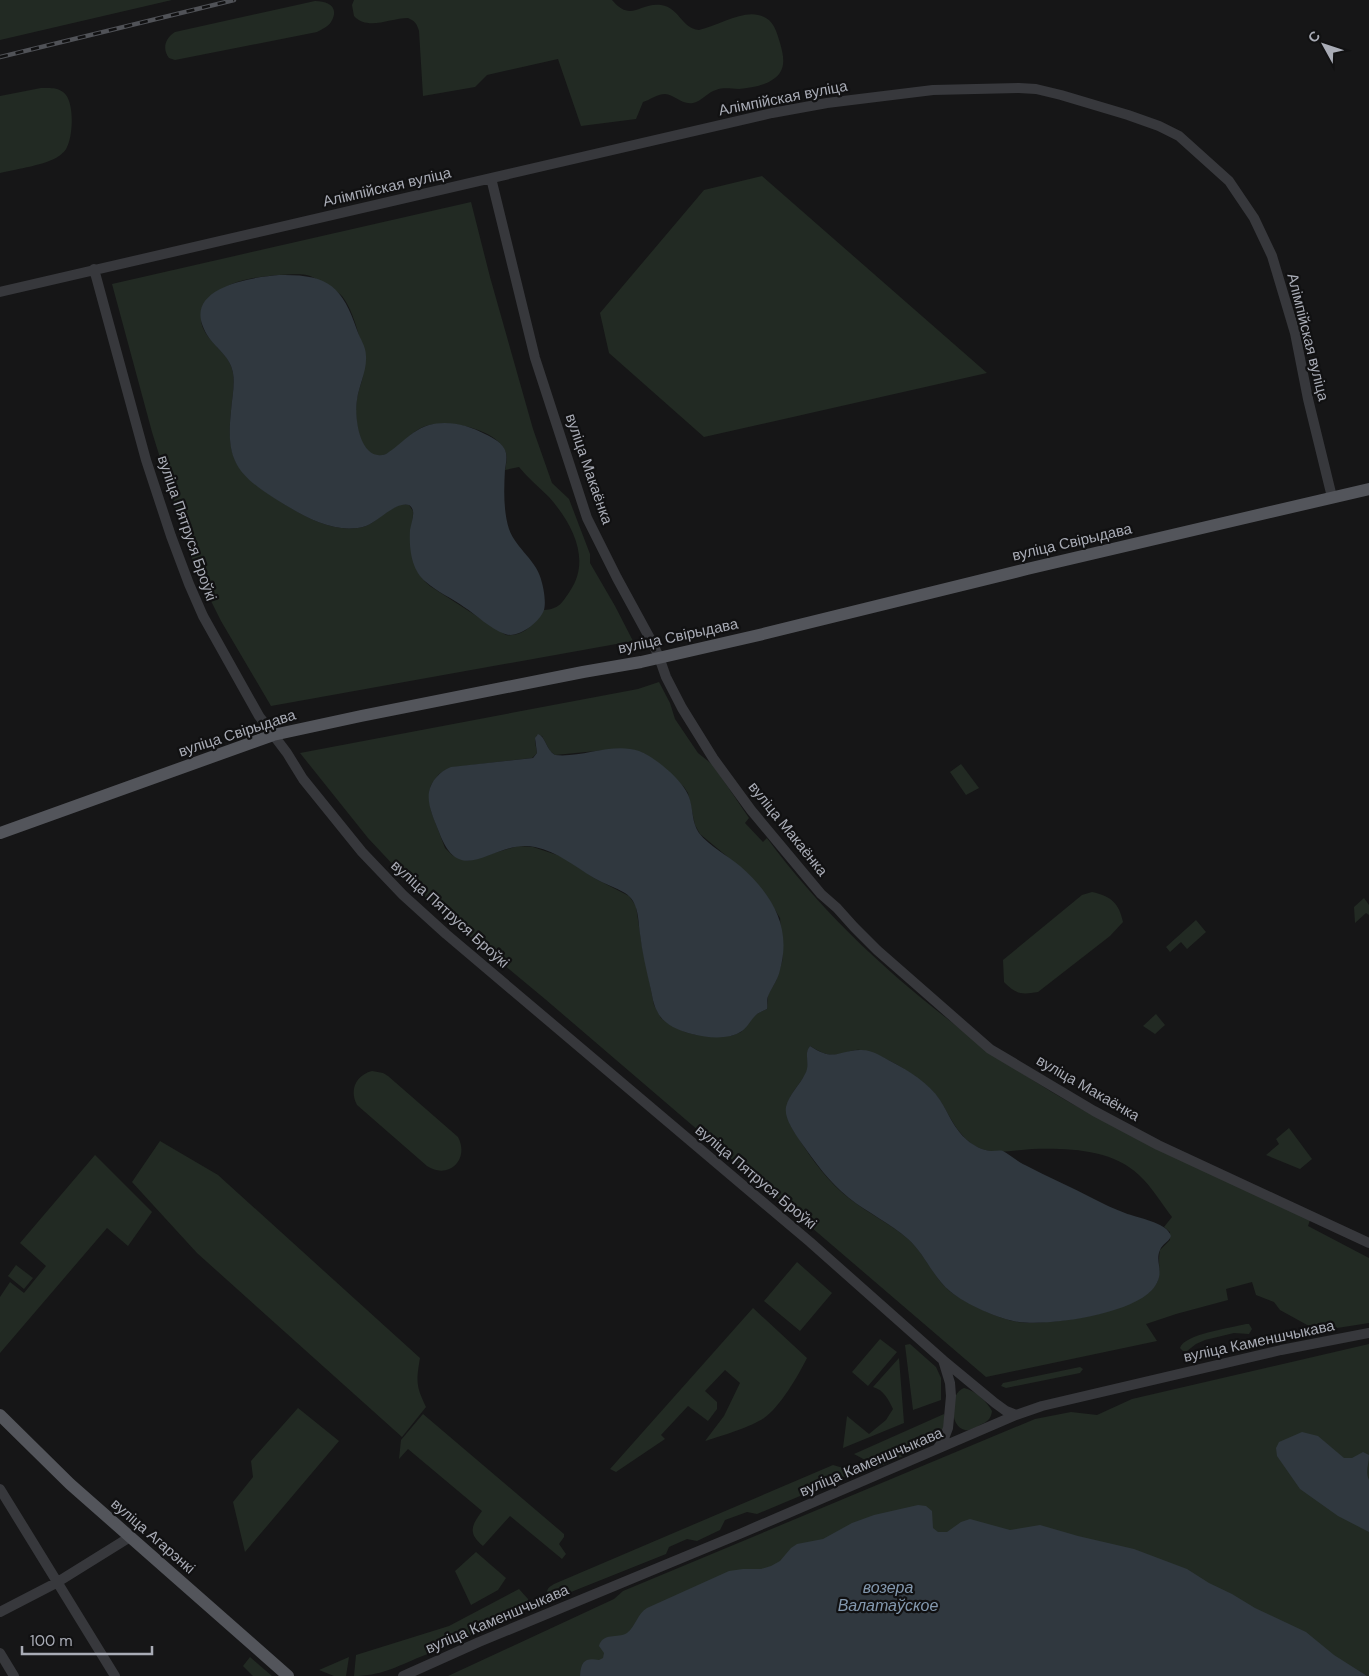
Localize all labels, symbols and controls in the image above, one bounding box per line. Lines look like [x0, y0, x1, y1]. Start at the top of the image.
north arrow [1299, 20, 1349, 70]
text: С [1304, 27, 1324, 46]
street label: Алімпійская вуліца [717, 76, 850, 120]
street label: Алімпійская вуліца [321, 162, 454, 211]
street label: Алімпійская вуліца [1282, 271, 1334, 404]
street label: вуліца Макаёнка [561, 411, 618, 528]
street label: вуліца Пятруся Броўкі [153, 453, 221, 603]
street label: вуліца Свірыдава [1010, 518, 1134, 566]
street label: вуліца Свірыдава [616, 613, 741, 658]
street label: вуліца Свірыдава [176, 704, 299, 761]
street label: вуліца Макаёнка [744, 778, 833, 881]
street label: вуліца Пятруся Броўкі [387, 856, 513, 972]
street label: вуліца Макаёнка [1033, 1050, 1144, 1126]
street label: вуліца Пятруся Броўкі [691, 1120, 821, 1234]
street label: вуліца Каменшчыкава [1182, 1315, 1337, 1367]
street label: вуліца Каменшчыкава [796, 1422, 946, 1501]
street label: вуліца Агарэнкі [107, 1494, 199, 1578]
water label: возера Валатаўское [838, 1577, 938, 1616]
street label: вуліца Каменшчыкава [422, 1579, 572, 1658]
scale bar [22, 1624, 152, 1656]
text: 100 m [30, 1631, 73, 1651]

